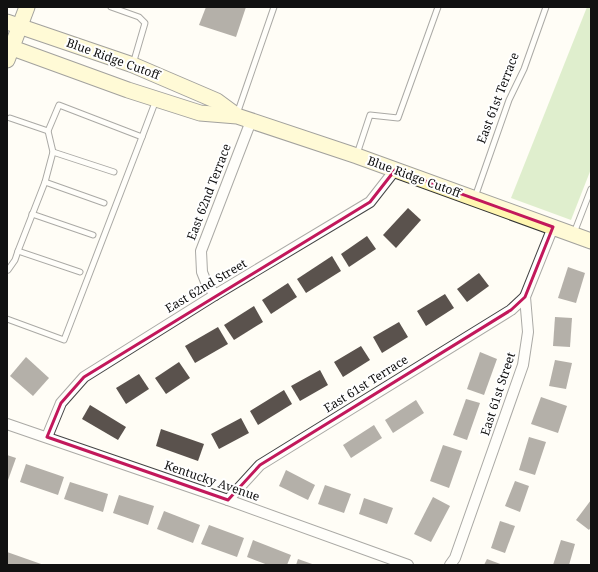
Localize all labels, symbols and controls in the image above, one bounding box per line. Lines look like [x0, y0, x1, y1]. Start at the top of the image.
street label: Blue Ridge Cutoff [64, 34, 164, 84]
street label: East 61st Terrace [472, 50, 523, 146]
street label: East 62nd Terrace [182, 141, 235, 242]
street label: Blue Ridge Cutoff [365, 152, 465, 202]
street label: East 62nd Street [162, 255, 250, 317]
street label: East 61st Street [476, 350, 519, 438]
street label: East 61st Terrace [320, 351, 411, 416]
street label: Kentucky Avenue [162, 456, 262, 505]

